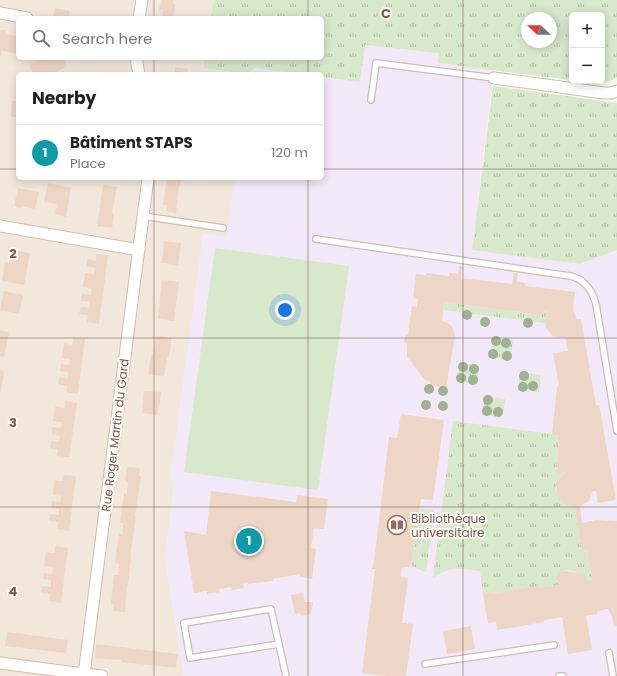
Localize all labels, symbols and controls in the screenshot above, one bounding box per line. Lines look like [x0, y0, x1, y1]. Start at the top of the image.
text: C [381, 4, 391, 23]
north arrow [521, 12, 557, 48]
map controls [569, 12, 605, 84]
button: + [569, 12, 605, 48]
search box [16, 16, 324, 60]
icon: search [30, 27, 52, 49]
text: Search here [62, 28, 152, 49]
button: − [569, 48, 605, 84]
text: Nearby [32, 86, 96, 110]
text: Bâtiment STAPS [70, 132, 193, 153]
text: 1 [43, 143, 47, 162]
text: 120 m [271, 143, 308, 162]
text: Place [70, 154, 105, 173]
text: 2 [9, 244, 17, 263]
your location [275, 300, 295, 320]
street label: Rue Roger Martin du Gard [97, 358, 133, 512]
text: 3 [9, 413, 17, 432]
place label: Bibliothèque universitaire [411, 510, 486, 541]
library icon: Bibliothèque universitaire [386, 514, 408, 536]
pin: 1 [236, 526, 262, 556]
text: 4 [9, 582, 18, 601]

